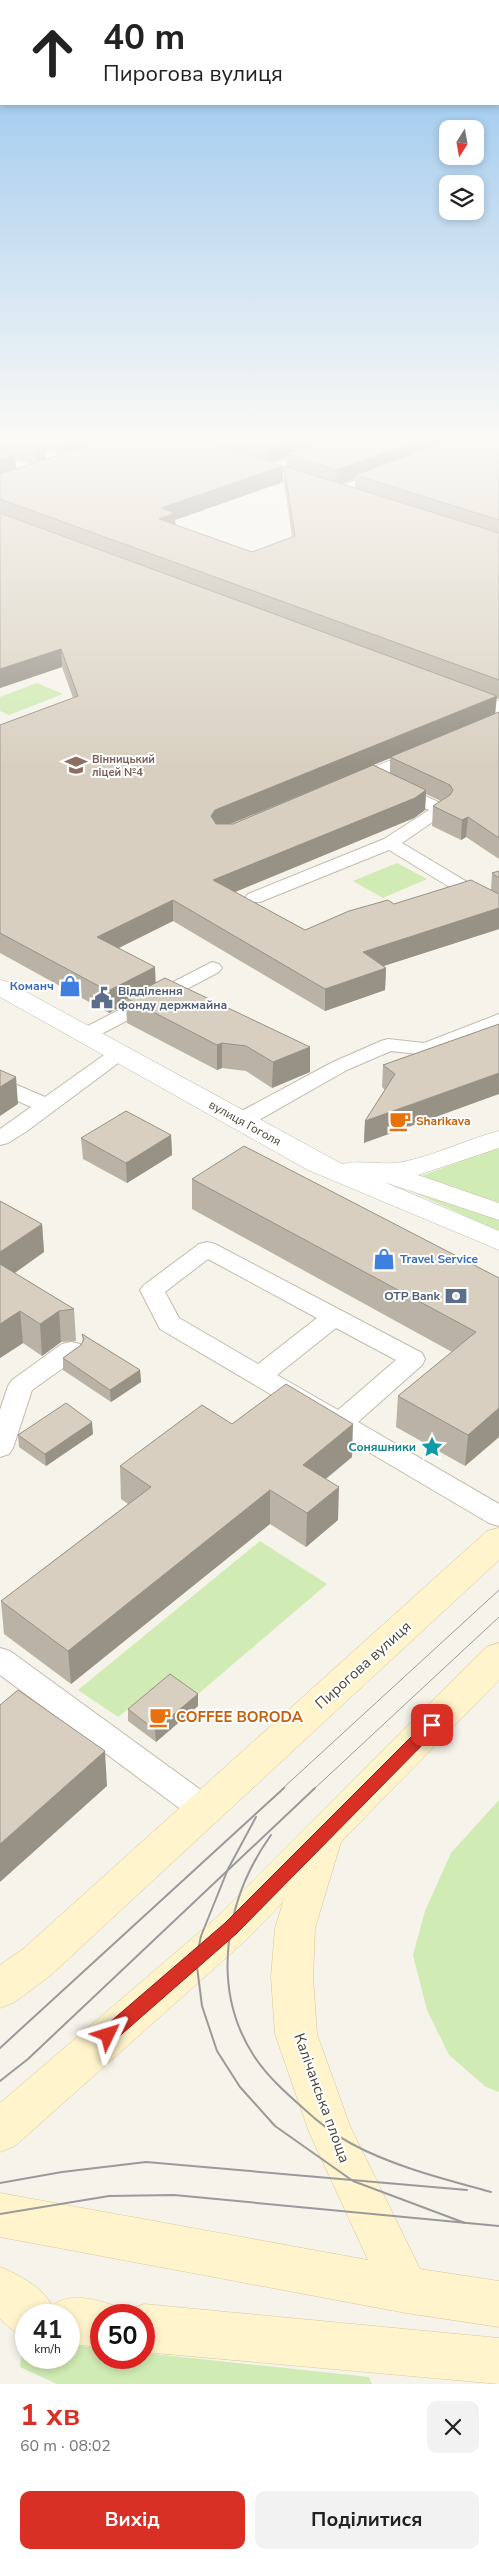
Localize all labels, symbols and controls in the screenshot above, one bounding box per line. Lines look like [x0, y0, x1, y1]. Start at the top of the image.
text: 40 m [103, 14, 185, 61]
icon: ahead [20, 20, 85, 85]
text: Пирогова вулиця [103, 59, 283, 89]
north arrow [439, 120, 484, 165]
map controls [439, 120, 484, 220]
button: layers [439, 175, 484, 220]
school or university icon: Вінницький ліцей №4 [63, 752, 89, 778]
place label: Вінницький ліцей №4 [92, 752, 155, 780]
shop icon: Команч [57, 973, 83, 999]
place label: Команч [10, 978, 54, 994]
place label: Відділення фонду держмайна [118, 983, 227, 1013]
public building icon: Відділення фонду держмайна [89, 985, 115, 1011]
street label: вулиця Гоголя [206, 1097, 284, 1149]
cafe icon: Sharikava [387, 1108, 413, 1134]
place label: Sharikava [416, 1113, 471, 1129]
shop icon: Travel Service [371, 1246, 397, 1272]
place label: Travel Service [400, 1251, 479, 1267]
bank icon: OTP Bank [443, 1283, 469, 1309]
place label: OTP Bank [384, 1288, 441, 1304]
place icon: Соняшники [419, 1434, 445, 1460]
place label: Соняшники [348, 1439, 416, 1455]
street label: Пирогова вулиця [311, 1617, 415, 1713]
cafe icon: COFFEE BORODA [147, 1704, 173, 1730]
pin [411, 1704, 453, 1746]
place label: COFFEE BORODA [176, 1707, 304, 1727]
icon: arrive [418, 1711, 446, 1739]
position arrow [81, 2008, 133, 2060]
street label: Калічанська площа [289, 2030, 355, 2166]
speed limit sign: 50 [90, 2304, 155, 2369]
text: 41 [32, 2313, 63, 2347]
text: km/h [34, 2341, 61, 2357]
text: 1 хв [20, 2395, 80, 2436]
button: close [427, 2401, 479, 2453]
text: 60 m · 08:02 [20, 2435, 111, 2457]
button: Вихід [20, 2491, 245, 2549]
button: Поділитися [255, 2491, 479, 2549]

